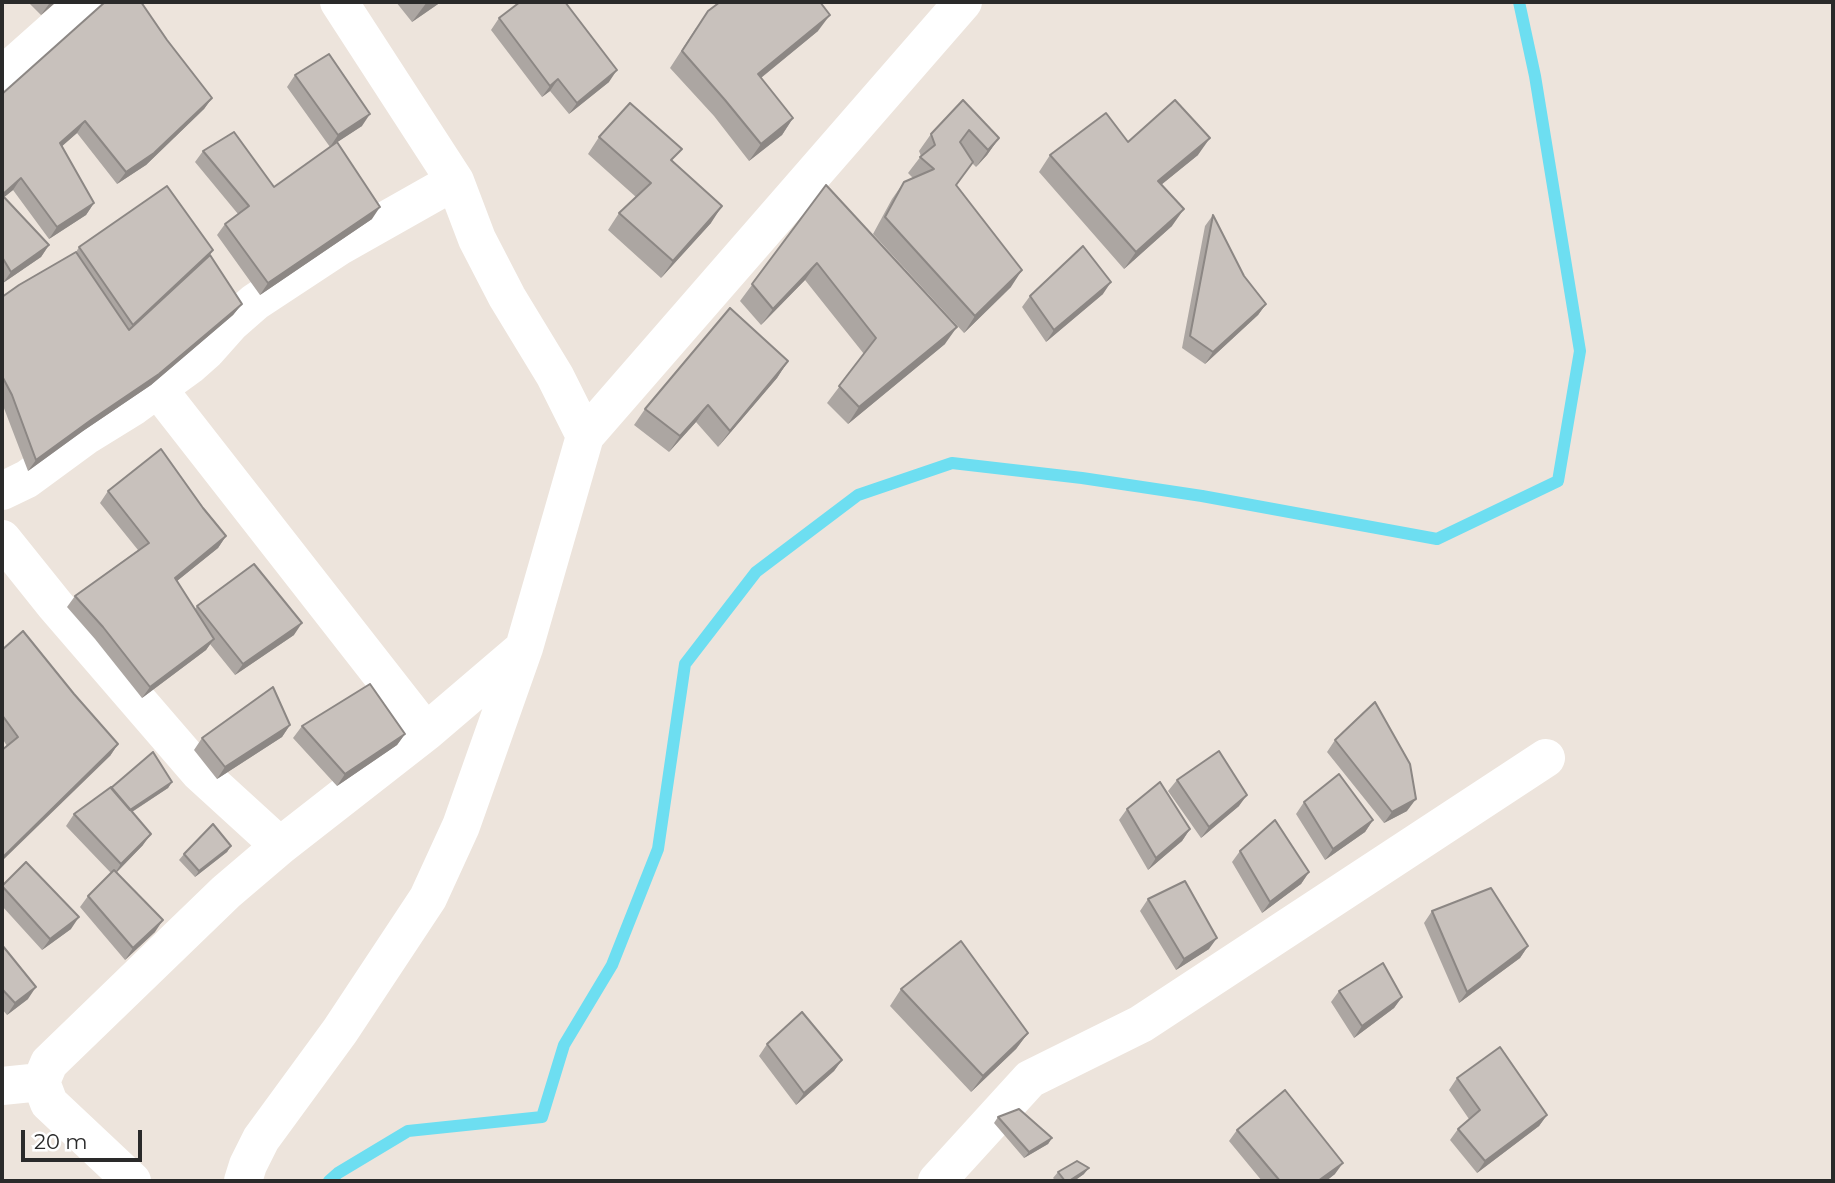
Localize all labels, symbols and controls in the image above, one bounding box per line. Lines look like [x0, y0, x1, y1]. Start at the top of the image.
scale bar [24, 1116, 145, 1160]
text: 20 m [34, 1129, 88, 1154]

